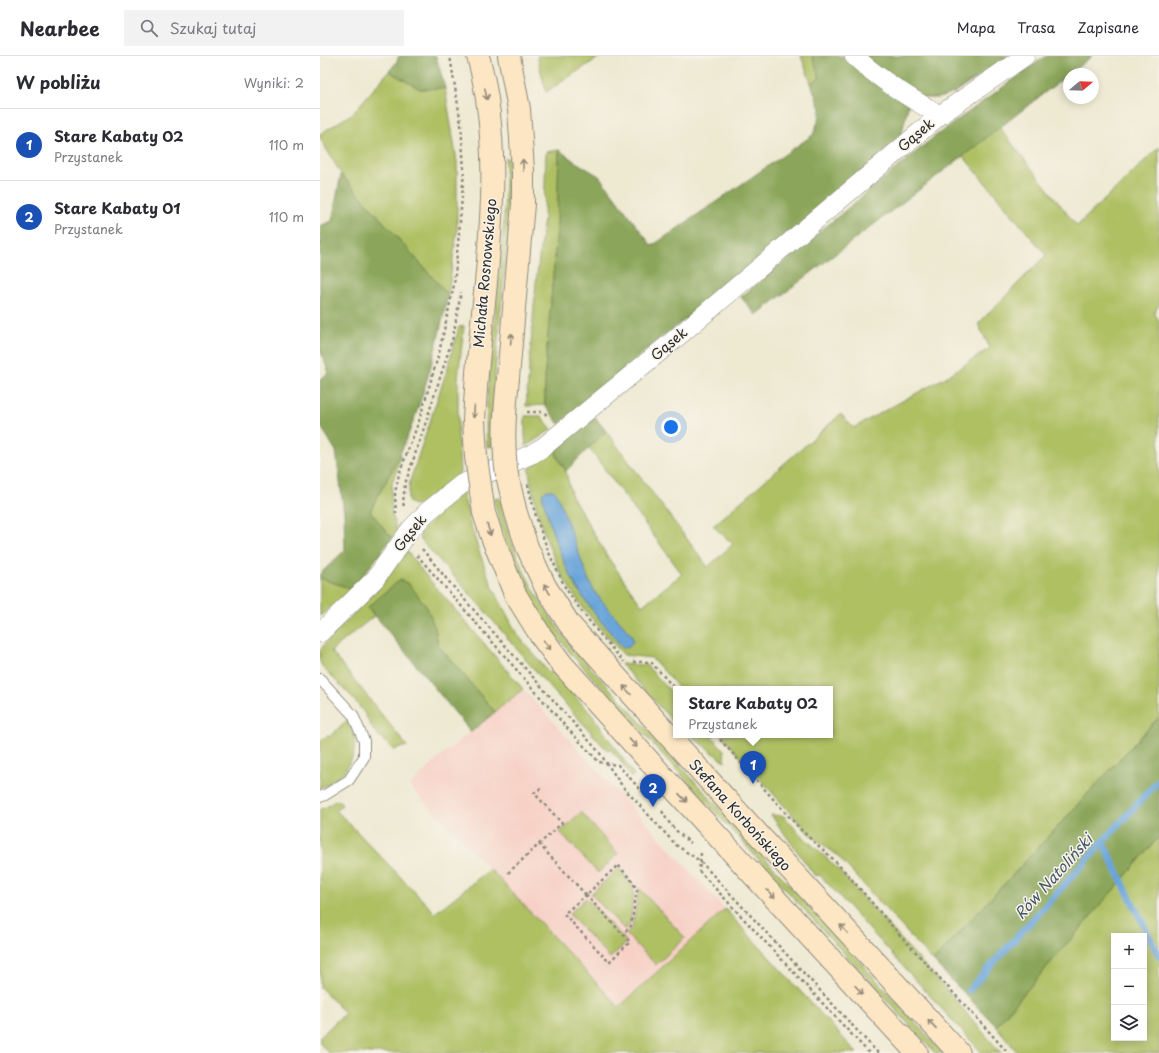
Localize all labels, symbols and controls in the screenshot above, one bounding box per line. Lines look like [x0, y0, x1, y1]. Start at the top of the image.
search box [124, 10, 404, 46]
text: Nearbee [20, 14, 100, 42]
text: Szukaj tutaj [170, 16, 256, 39]
icon: search [138, 17, 160, 39]
text: Mapa [957, 17, 995, 38]
text: Trasa [1017, 17, 1055, 38]
text: Zapisane [1077, 17, 1139, 38]
north arrow [1063, 68, 1099, 104]
text: W pobliżu [16, 69, 101, 95]
text: Wyniki: 2 [244, 73, 304, 92]
one-way arrow [482, 87, 490, 100]
street label: Gąsek [893, 113, 939, 156]
text: Stare Kabaty 02 [54, 124, 183, 147]
text: 1 [26, 135, 32, 154]
text: 110 m [269, 135, 304, 154]
text: Przystanek [54, 147, 123, 166]
one-way arrow [519, 159, 526, 172]
text: Stare Kabaty 01 [54, 196, 180, 219]
street label: Michała Rosnowskiego [468, 197, 501, 348]
text: 2 [24, 207, 34, 226]
text: 110 m [269, 207, 304, 226]
text: Przystanek [54, 219, 123, 238]
street label: Gąsek [646, 322, 692, 365]
one-way arrow [508, 333, 515, 346]
one-way arrow [471, 405, 478, 418]
your location [661, 417, 681, 437]
street label: Gąsek [388, 509, 431, 556]
one-way arrow [486, 523, 493, 536]
one-way arrow [542, 583, 550, 595]
one-way arrow [543, 640, 552, 651]
one-way arrow [623, 685, 632, 695]
popup [673, 686, 833, 738]
text: Stare Kabaty 02 [688, 691, 818, 714]
text: Przystanek [688, 714, 757, 733]
one-way arrow [628, 738, 638, 748]
pin: 1 [740, 751, 766, 784]
street label: Stefana Korbońskiego [684, 754, 797, 875]
pin: 2 [640, 774, 666, 807]
one-way arrow [678, 793, 688, 803]
water label: Rów Natoliński [1008, 826, 1099, 924]
one-way arrow [767, 888, 776, 899]
one-way arrow [840, 924, 849, 934]
map controls [1111, 933, 1147, 1041]
button: + [1111, 933, 1147, 969]
button: − [1111, 969, 1147, 1005]
one-way arrow [854, 984, 863, 994]
button: layers [1111, 1005, 1147, 1041]
one-way arrow [928, 1019, 937, 1030]

